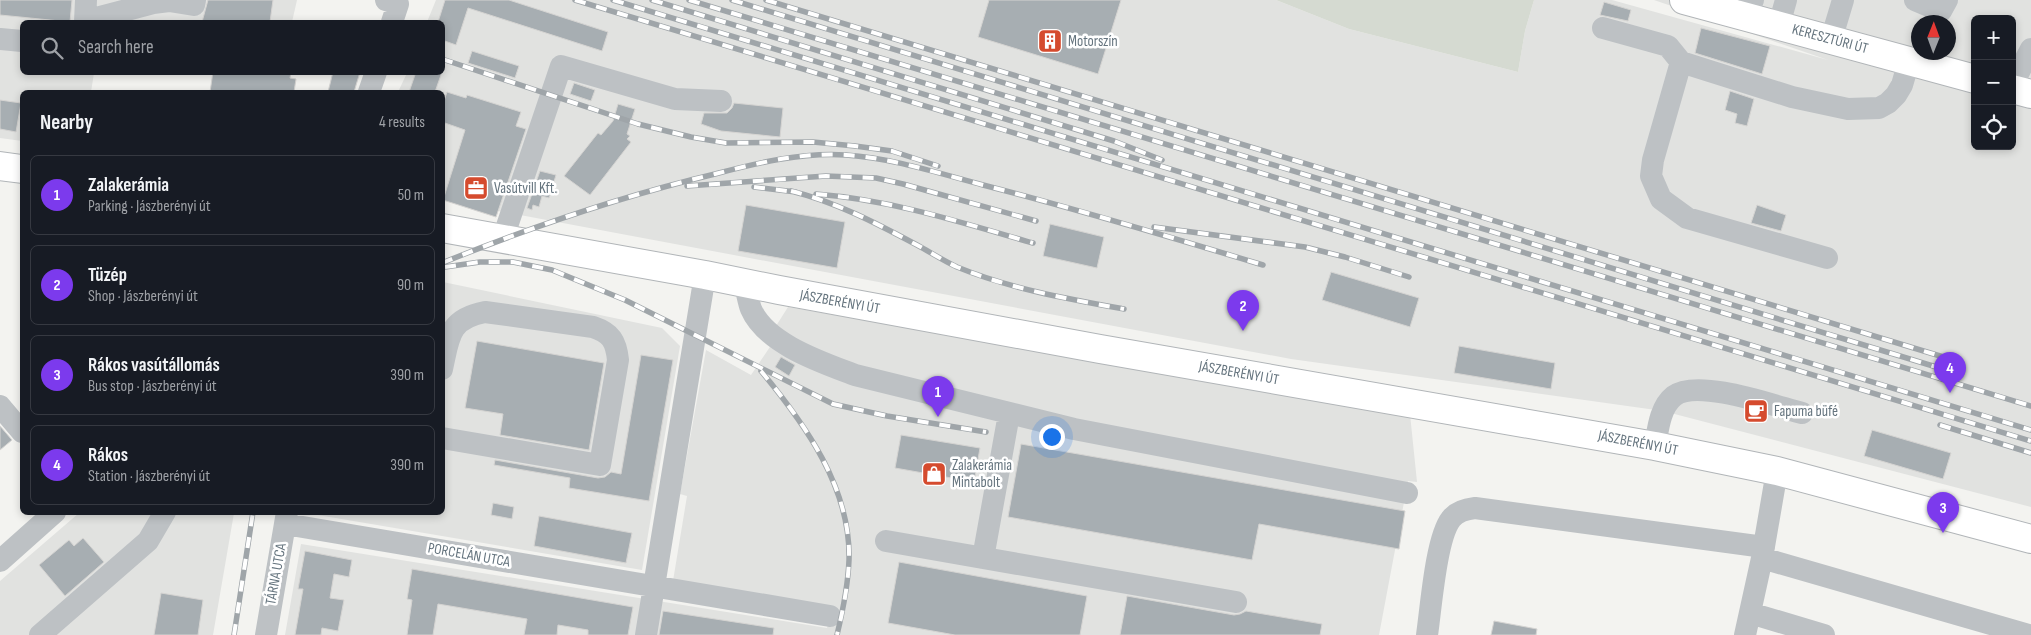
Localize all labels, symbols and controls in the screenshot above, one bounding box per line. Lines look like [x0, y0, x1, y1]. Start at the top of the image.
north arrow [1911, 15, 1956, 60]
map controls [1971, 15, 2016, 150]
button: + [1971, 15, 2016, 60]
search box [20, 20, 445, 75]
street label: KERESZTÚRI ÚT [1790, 20, 1870, 58]
building icon: Motorszín [1037, 28, 1063, 54]
place label: Motorszín [1068, 32, 1118, 51]
icon: search [38, 34, 66, 62]
text: Search here [78, 36, 154, 59]
button: − [1971, 60, 2016, 105]
button: locate [1971, 105, 2016, 150]
text: Nearby [40, 110, 93, 135]
text: 4 results [379, 113, 425, 132]
text: Zalakerámia [88, 174, 169, 197]
office icon: Vasútvill Kft. [463, 175, 489, 201]
place label: Vasútvill Kft. [494, 179, 558, 198]
text: 1 [54, 186, 60, 205]
text: 50 m [398, 186, 424, 205]
text: Parking · Jászberényi út [88, 197, 211, 216]
text: Tüzép [88, 264, 127, 287]
text: 2 [53, 276, 61, 295]
text: 90 m [397, 276, 424, 295]
street label: JÁSZBERÉNYI ÚT [798, 285, 882, 318]
text: Shop · Jászberényi út [88, 287, 198, 306]
pin: 2 [1227, 290, 1259, 331]
pin: 4 [1934, 352, 1966, 393]
text: Rákos vasútállomás [88, 354, 220, 377]
street label: JÁSZBERÉNYI ÚT [1197, 356, 1281, 389]
text: 3 [53, 366, 61, 385]
text: 390 m [390, 366, 424, 385]
pin: 1 [922, 376, 954, 417]
text: Bus stop · Jászberényi út [88, 377, 217, 396]
cafe icon: Fapuma büfé [1743, 398, 1769, 424]
place label: Fapuma büfé [1774, 402, 1838, 421]
your location [1039, 424, 1065, 450]
street label: JÁSZBERÉNYI ÚT [1595, 426, 1680, 460]
text: Rákos [88, 444, 128, 467]
text: 4 [53, 456, 61, 475]
text: 390 m [390, 456, 424, 475]
place label: Zalakerámia Mintabolt [952, 456, 1012, 492]
shop icon: Zalakerámia Mintabolt [921, 461, 947, 487]
text: Station · Jászberényi út [88, 467, 210, 486]
pin: 3 [1927, 492, 1959, 533]
street label: PORCELÁN UTCA [426, 538, 512, 572]
street label: TÁRNA UTCA [261, 541, 291, 606]

